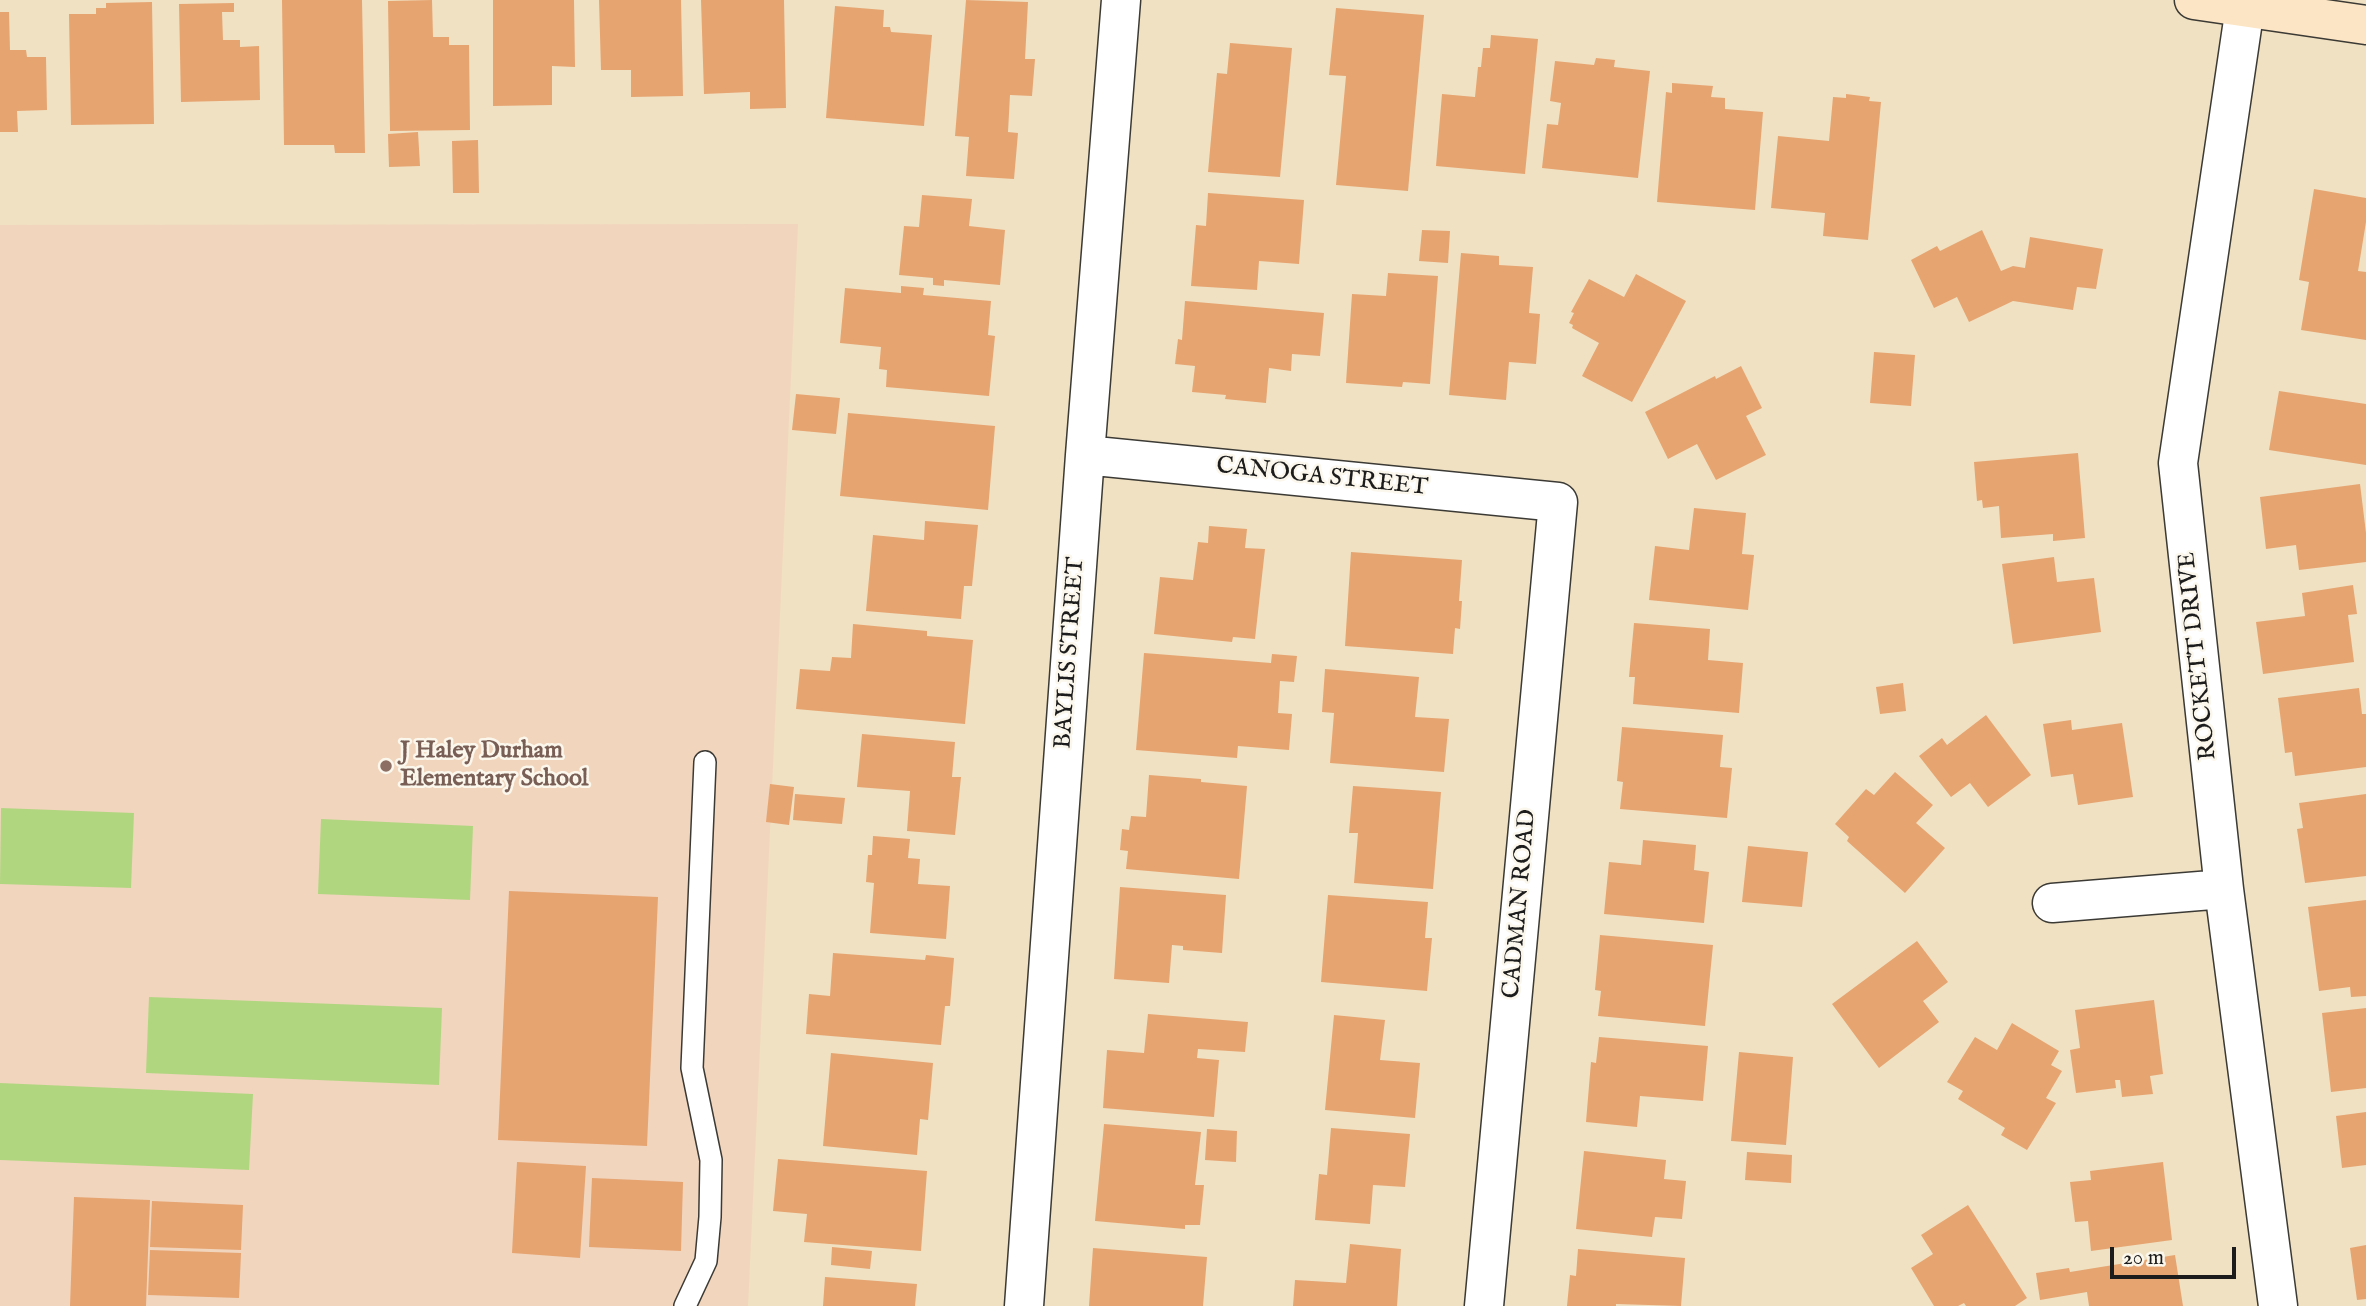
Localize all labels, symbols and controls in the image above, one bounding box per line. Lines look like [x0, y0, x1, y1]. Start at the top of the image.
street label: CANOGA STREET [1215, 453, 1429, 503]
street label: ROCKETT DRIVE [2174, 551, 2224, 761]
street label: BAYLIS STREET [1050, 556, 1092, 750]
place label: J Haley Durham Elementary School [400, 738, 588, 794]
marker: J Haley Durham Elementary School [378, 758, 394, 774]
street label: CADMAN ROAD [1498, 808, 1544, 1000]
scale bar [2114, 1232, 2240, 1276]
text: 20 m [2123, 1245, 2164, 1272]

